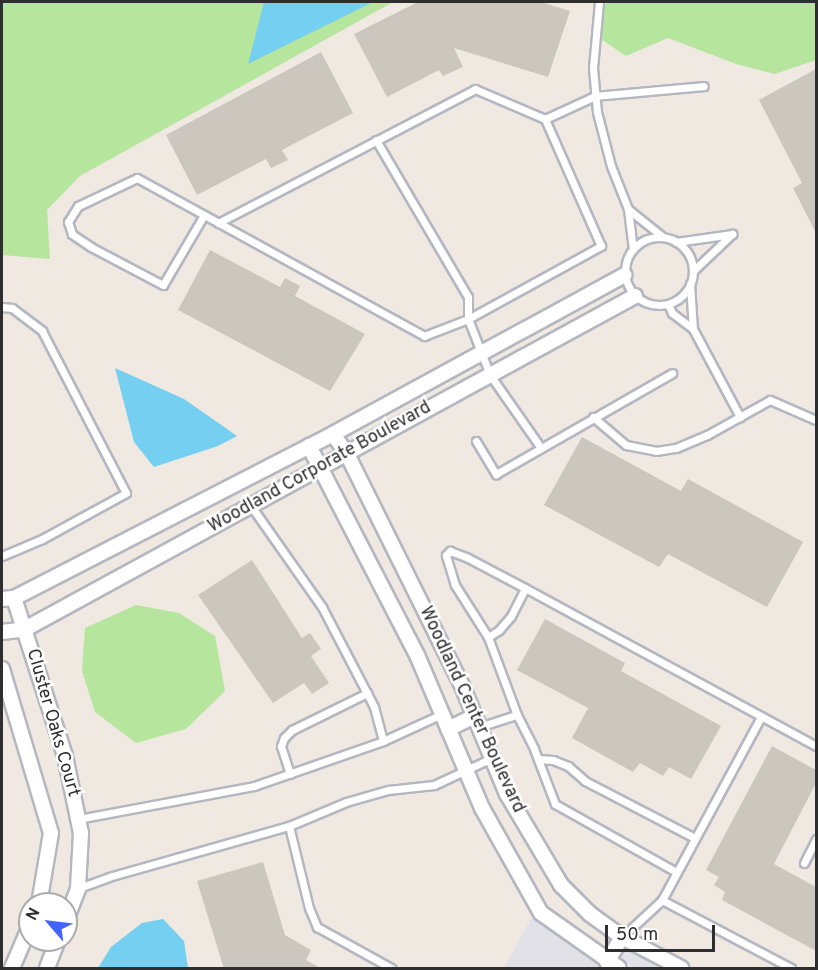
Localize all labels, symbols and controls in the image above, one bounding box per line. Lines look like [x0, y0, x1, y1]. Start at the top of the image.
street label: Woodland Corporate Boulevard [205, 398, 435, 538]
street label: Woodland Center Boulevard [414, 603, 528, 817]
street label: Cluster Oaks Court [21, 647, 83, 799]
north arrow [18, 892, 78, 952]
text: N [22, 905, 45, 924]
scale bar [608, 913, 718, 951]
text: 50 m [616, 924, 658, 947]

